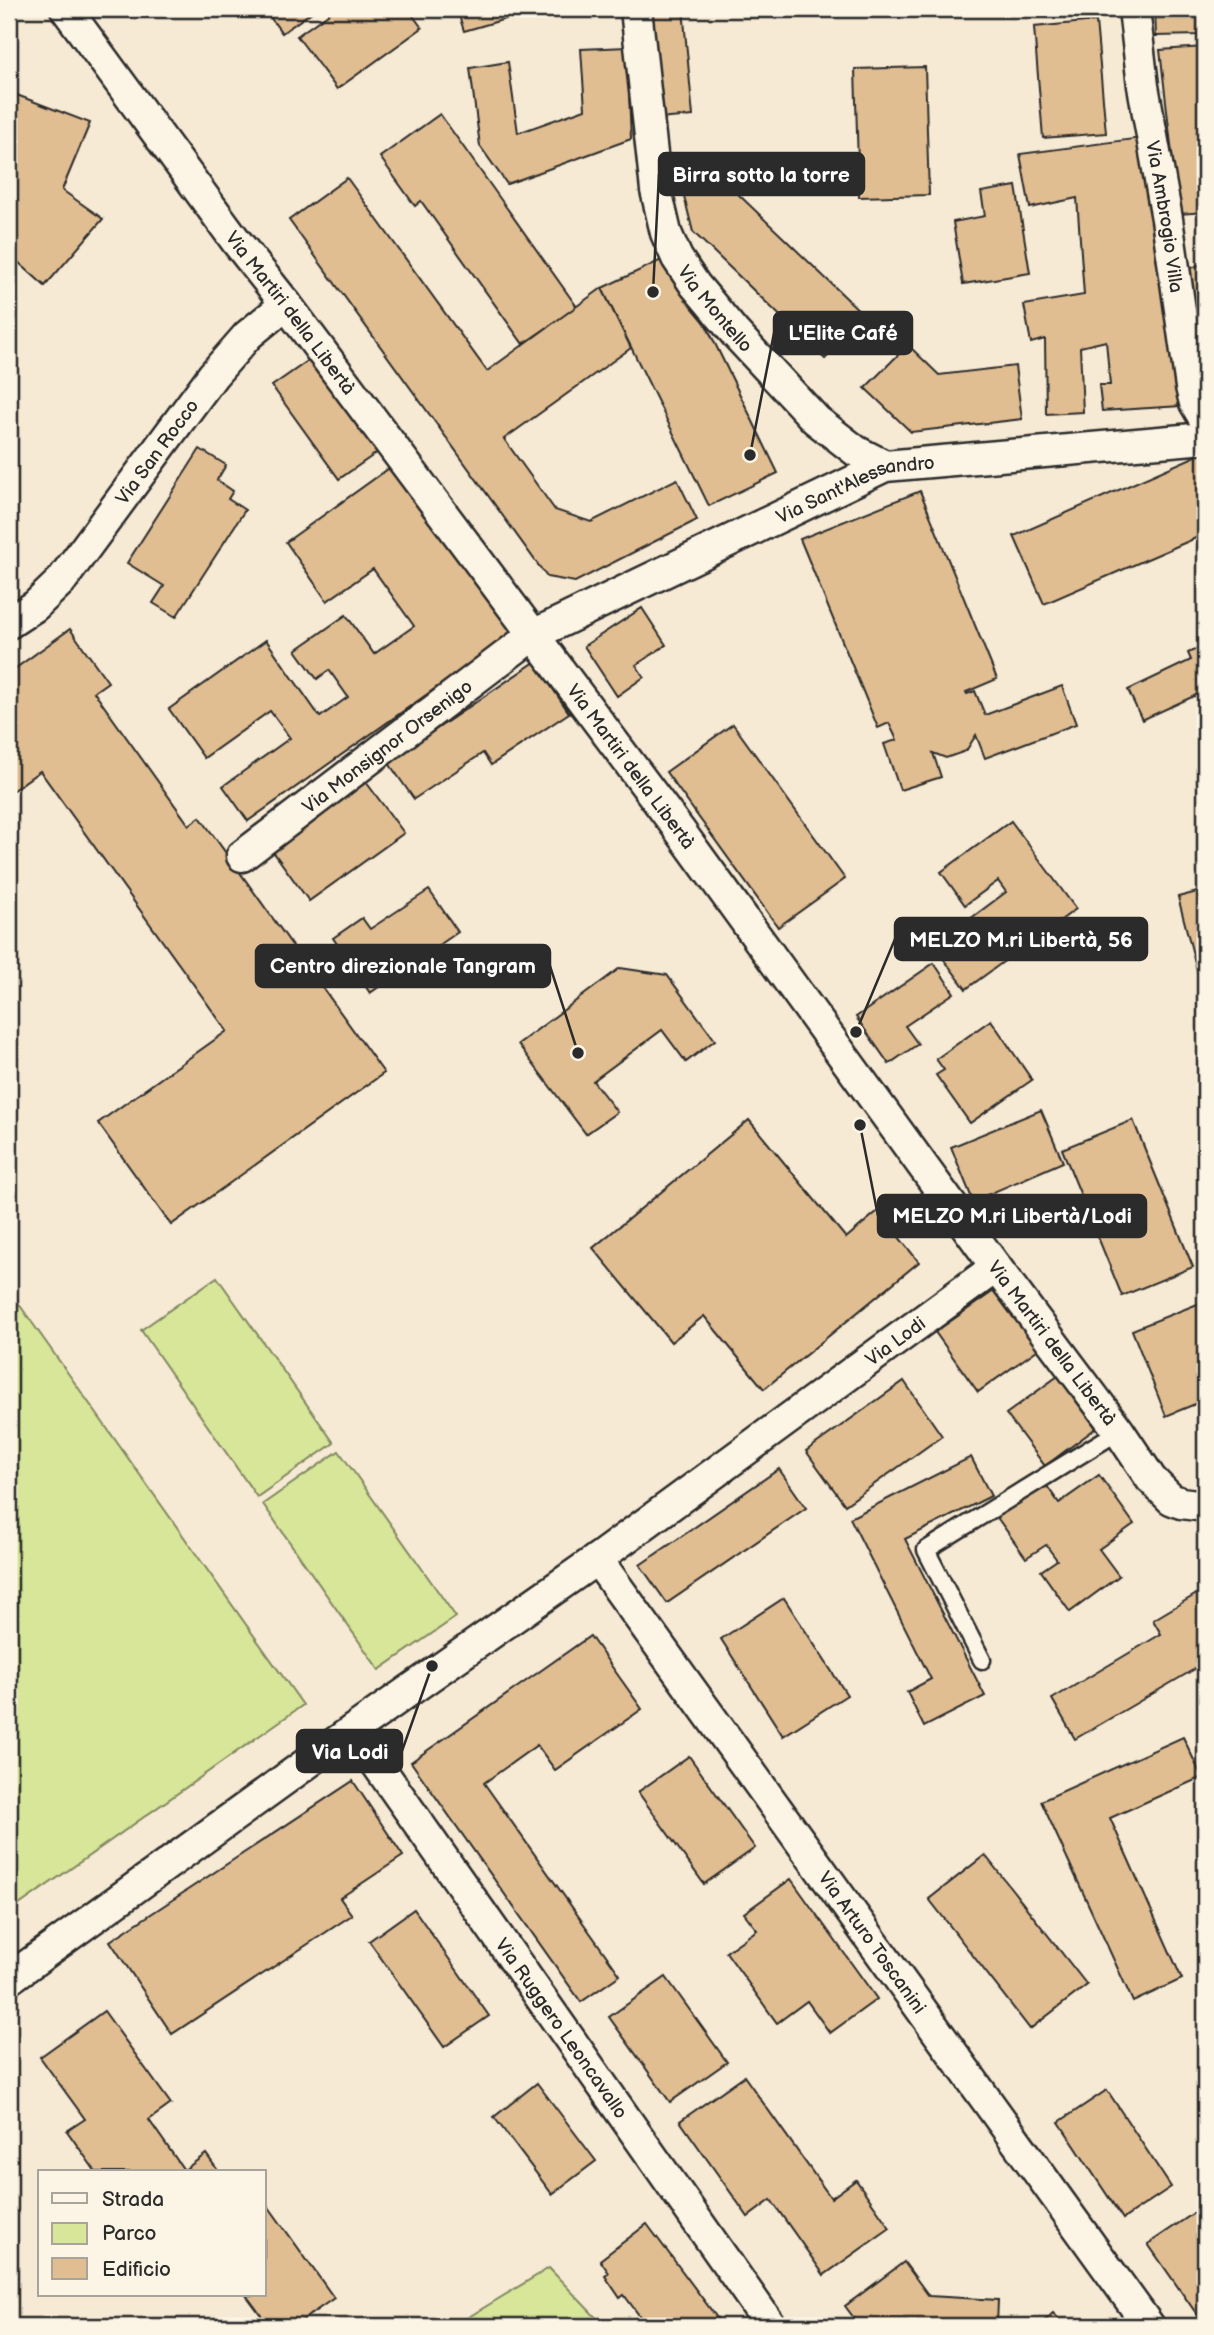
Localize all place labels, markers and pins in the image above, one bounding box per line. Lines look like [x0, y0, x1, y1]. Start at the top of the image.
callout: Birra sotto la torre [659, 153, 864, 195]
callout: L'Elite Café [774, 312, 912, 354]
callout: MELZO M.ri Libertà, 56 [895, 918, 1147, 960]
callout: Centro direzionale Tangram [256, 945, 550, 987]
callout: MELZO M.ri Libertà/Lodi [878, 1195, 1146, 1237]
callout: Via Lodi [297, 1730, 402, 1772]

